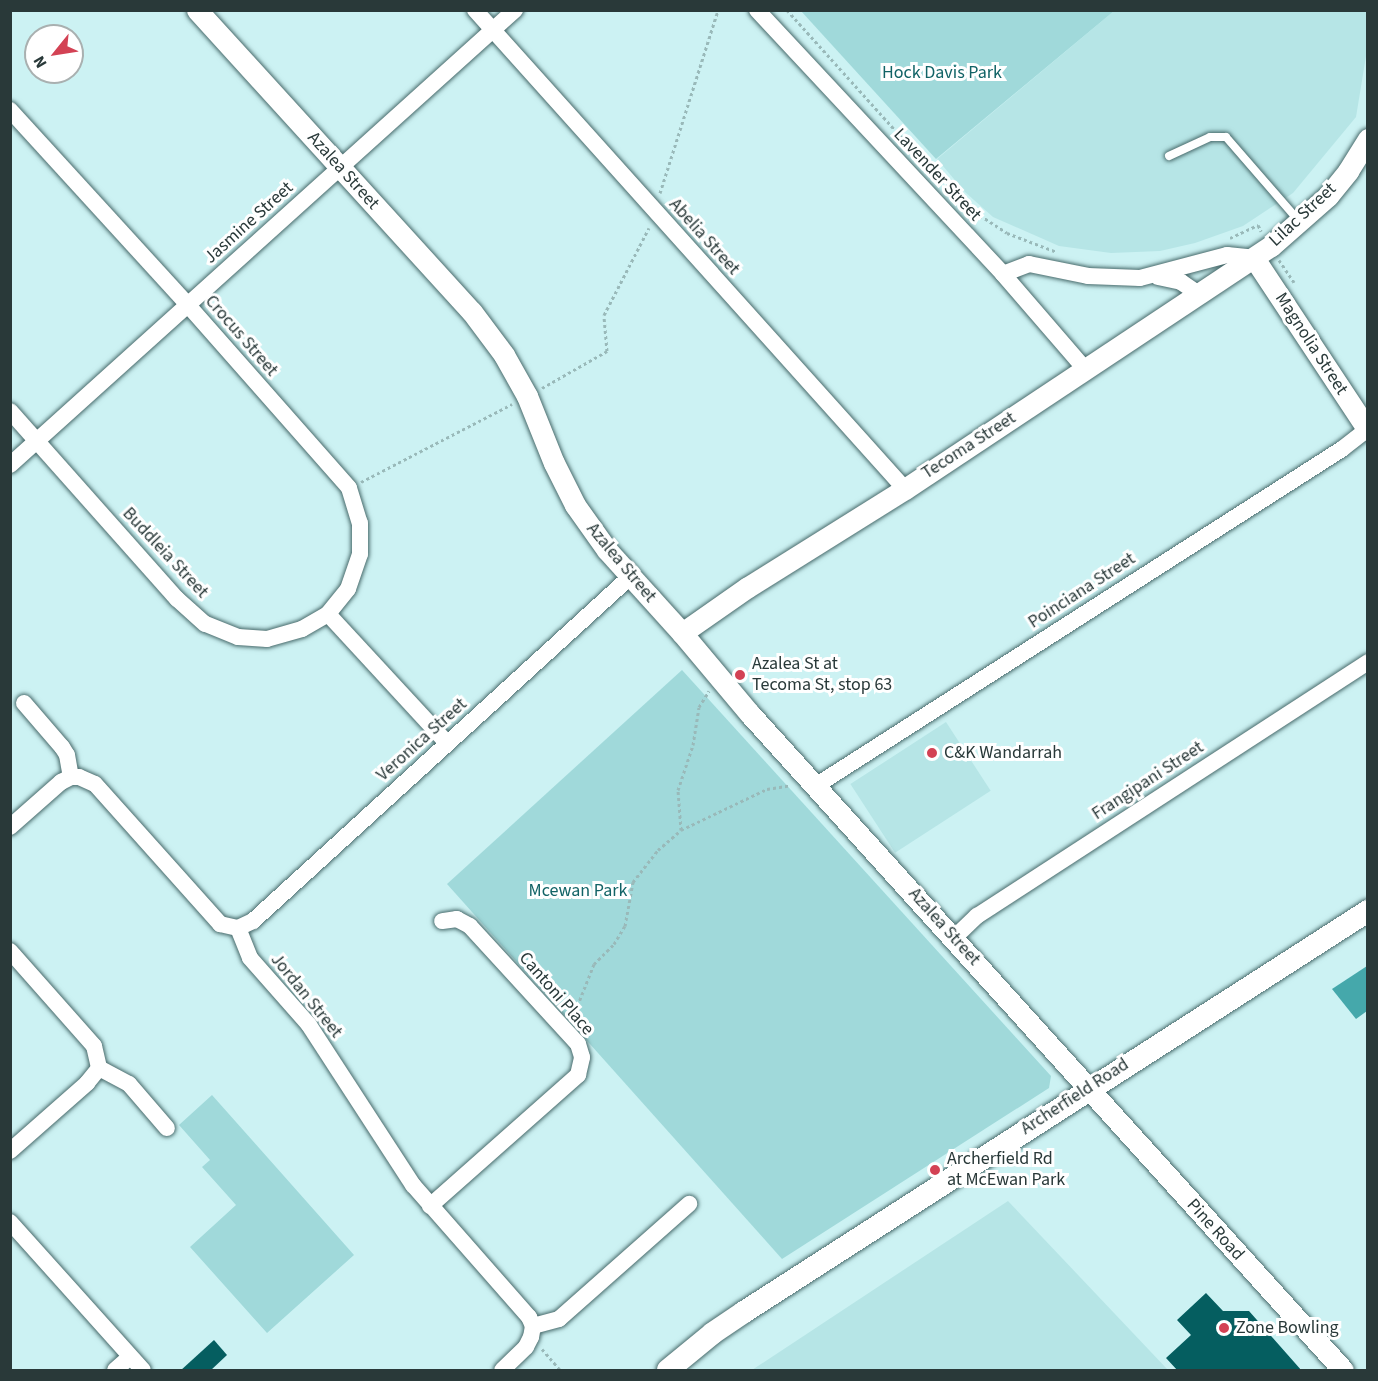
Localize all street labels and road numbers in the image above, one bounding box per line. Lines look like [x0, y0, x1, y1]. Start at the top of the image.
street label: Lavender Street [889, 124, 985, 226]
street label: Azalea Street [302, 128, 384, 214]
street label: Jasmine Street [200, 177, 298, 269]
street label: Lilac Street [1265, 179, 1341, 251]
street label: Abelia Street [664, 194, 744, 280]
street label: Magnolia Street [1270, 289, 1352, 399]
street label: Crocus Street [200, 291, 282, 381]
street label: Tecoma Street [918, 408, 1020, 484]
street label: Buddleia Street [118, 503, 212, 603]
street label: Azalea Street [582, 519, 660, 607]
street label: Poinciana Street [1024, 548, 1140, 634]
street label: Veronica Street [372, 694, 472, 786]
street label: Frangipani Street [1088, 737, 1208, 825]
street label: Azalea Street [903, 884, 985, 970]
street label: Cantoni Place [514, 948, 598, 1040]
street label: Jordan Street [265, 950, 347, 1042]
street label: Archerfield Road [1017, 1054, 1133, 1140]
street label: Pine Road [1182, 1195, 1248, 1265]

